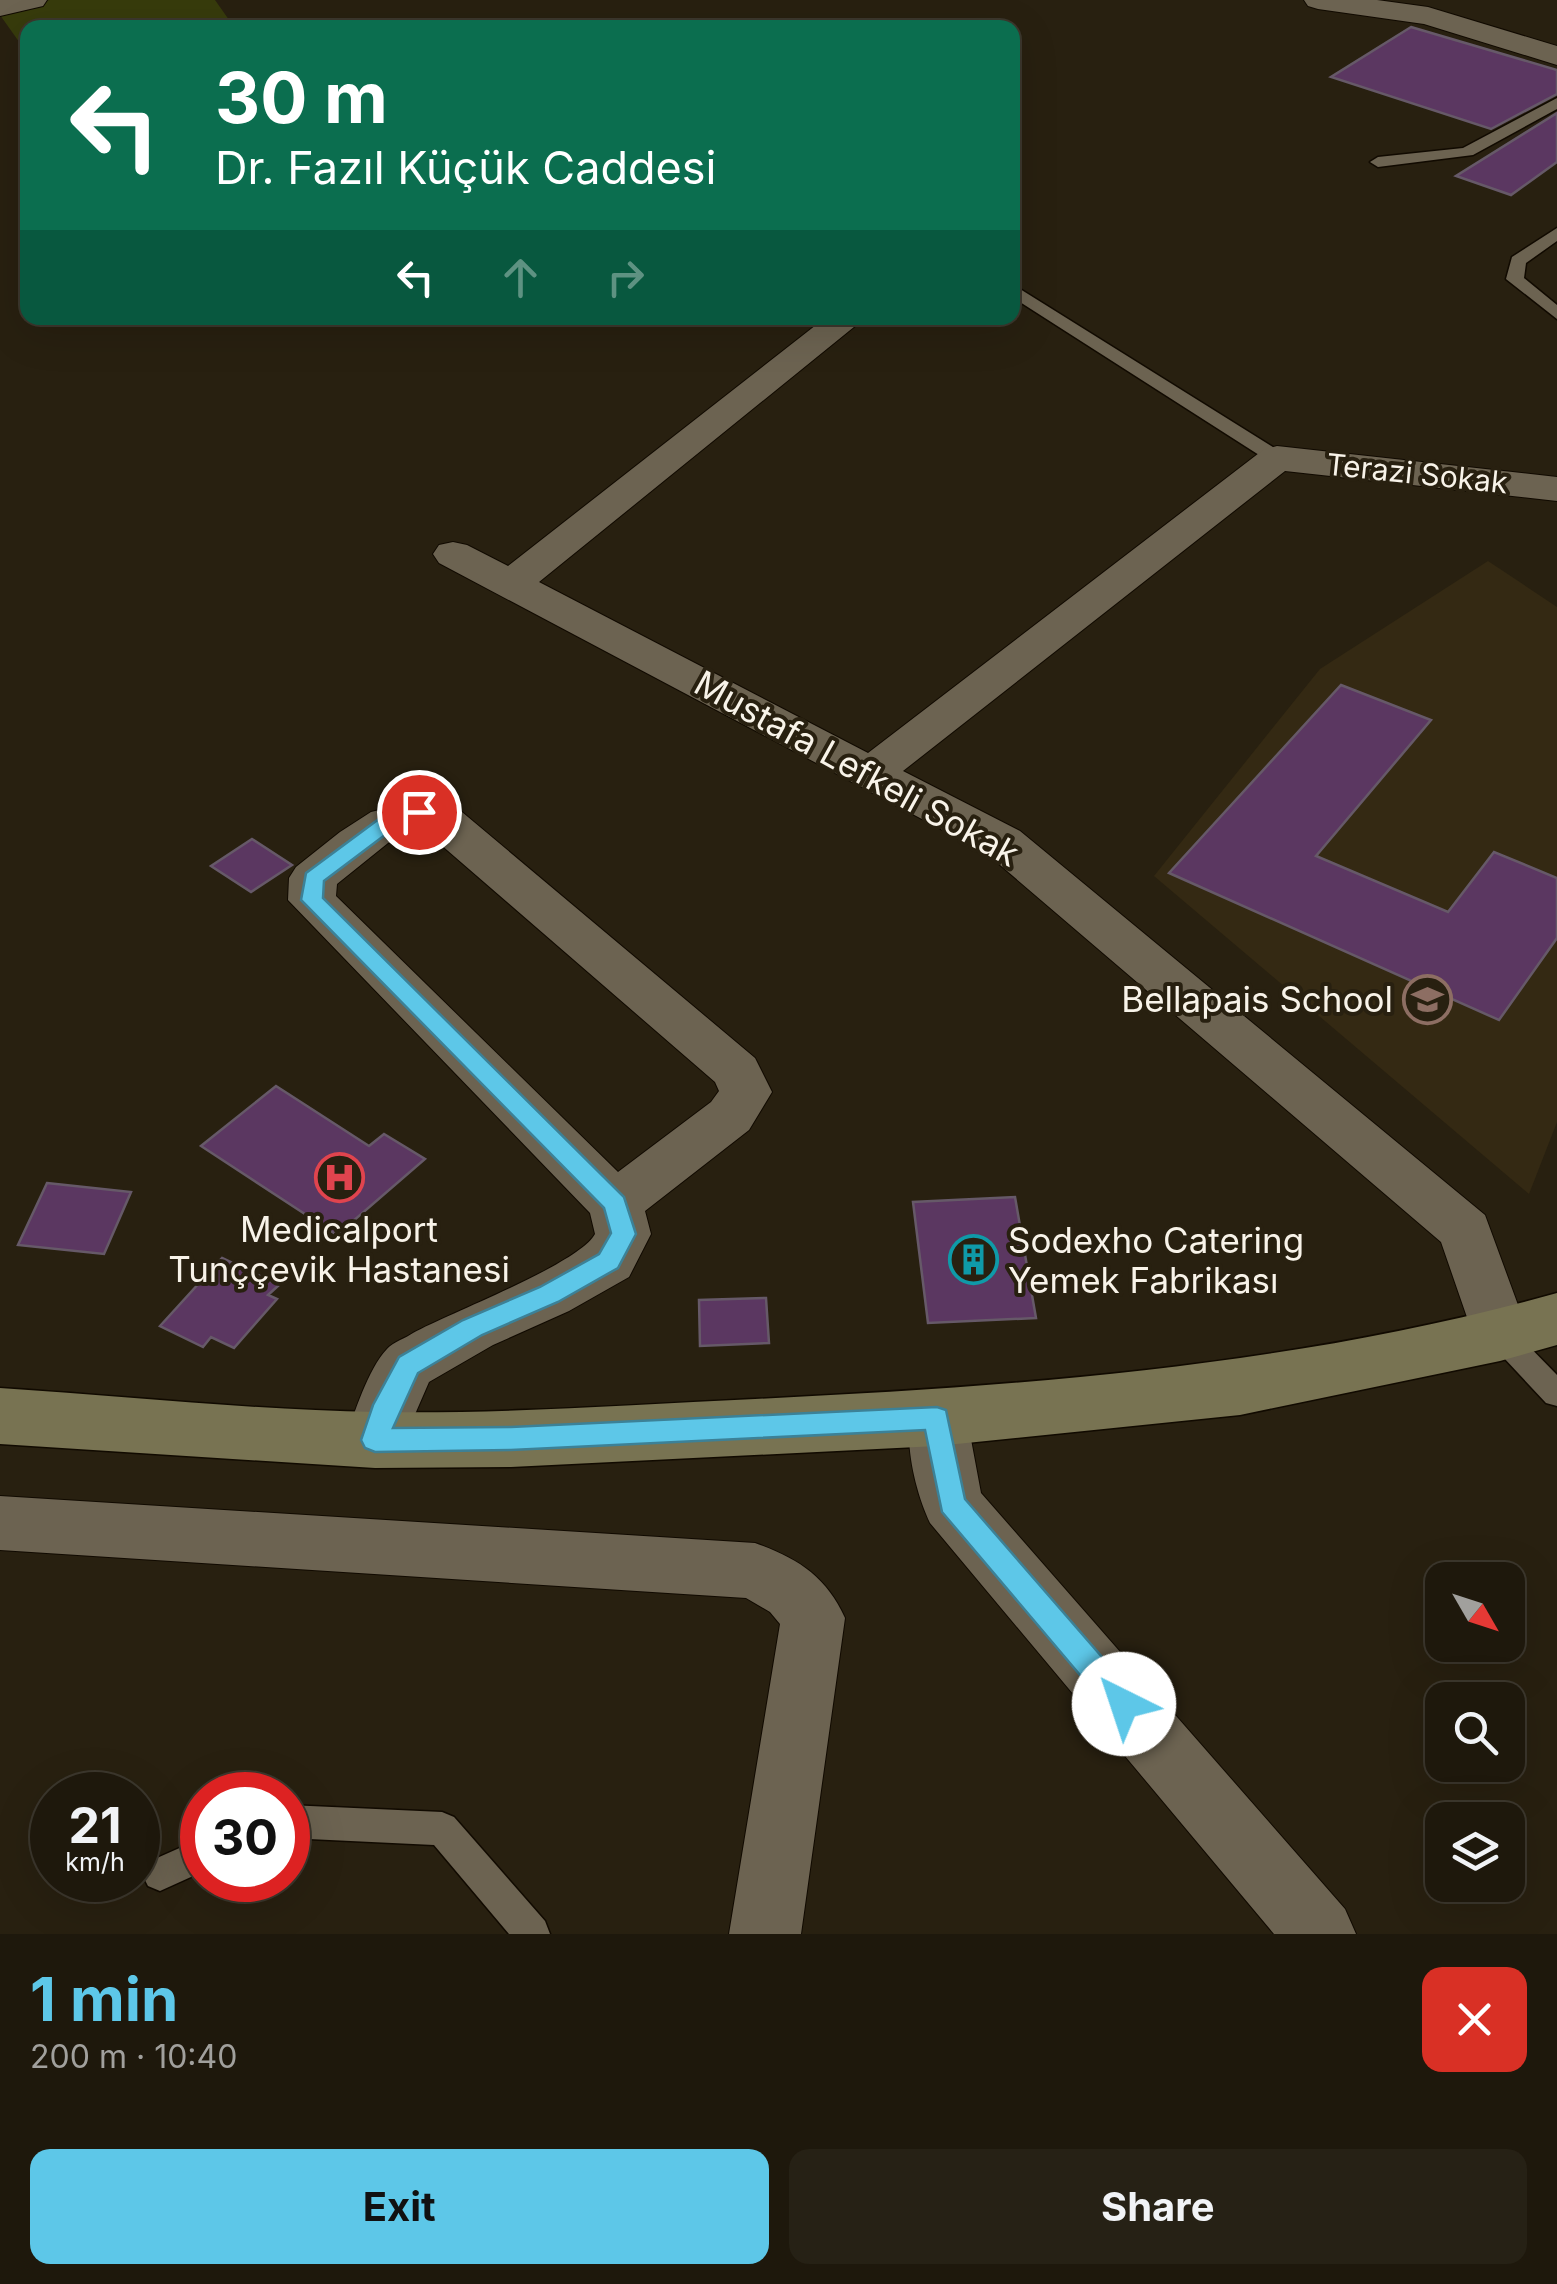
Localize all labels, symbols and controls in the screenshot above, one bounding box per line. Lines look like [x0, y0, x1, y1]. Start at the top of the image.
text: 30 m [215, 55, 388, 140]
icon: left [50, 60, 180, 190]
text: Dr. Fazıl Küçük Caddesi [215, 140, 716, 195]
icon: left [388, 250, 443, 305]
icon: ahead [493, 250, 548, 305]
icon: right [598, 250, 653, 305]
street label: Terazi Sokak [1325, 446, 1510, 500]
street label: Mustafa Lefkeli Sokak [688, 661, 1026, 875]
pin [377, 770, 462, 855]
icon: arrive [392, 785, 447, 840]
school or university icon: Bellapais School [1402, 973, 1454, 1025]
place label: Bellapais School [1121, 978, 1393, 1020]
hospital icon: Medicalport Tunççevik Hastanesi [313, 1151, 365, 1203]
place label: Medicalport Tunççevik Hastanesi [168, 1208, 510, 1290]
place label: Sodexho Catering Yemek Fabrikası [1008, 1219, 1304, 1301]
building icon: Sodexho Catering Yemek Fabrikası [947, 1234, 999, 1286]
north arrow [1425, 1562, 1525, 1662]
map controls [1425, 1562, 1525, 1902]
position arrow [1072, 1652, 1176, 1756]
button: search [1425, 1682, 1525, 1782]
speed limit sign: 30 [180, 1772, 310, 1902]
text: 21 [68, 1795, 122, 1855]
button: layers [1425, 1802, 1525, 1902]
text: km/h [65, 1847, 125, 1877]
text: 1 min [30, 1963, 178, 2035]
button: close [1422, 1967, 1527, 2072]
text: 200 m · 10:40 [30, 2037, 237, 2076]
button: Exit [30, 2149, 769, 2264]
button: Share [789, 2149, 1527, 2264]

